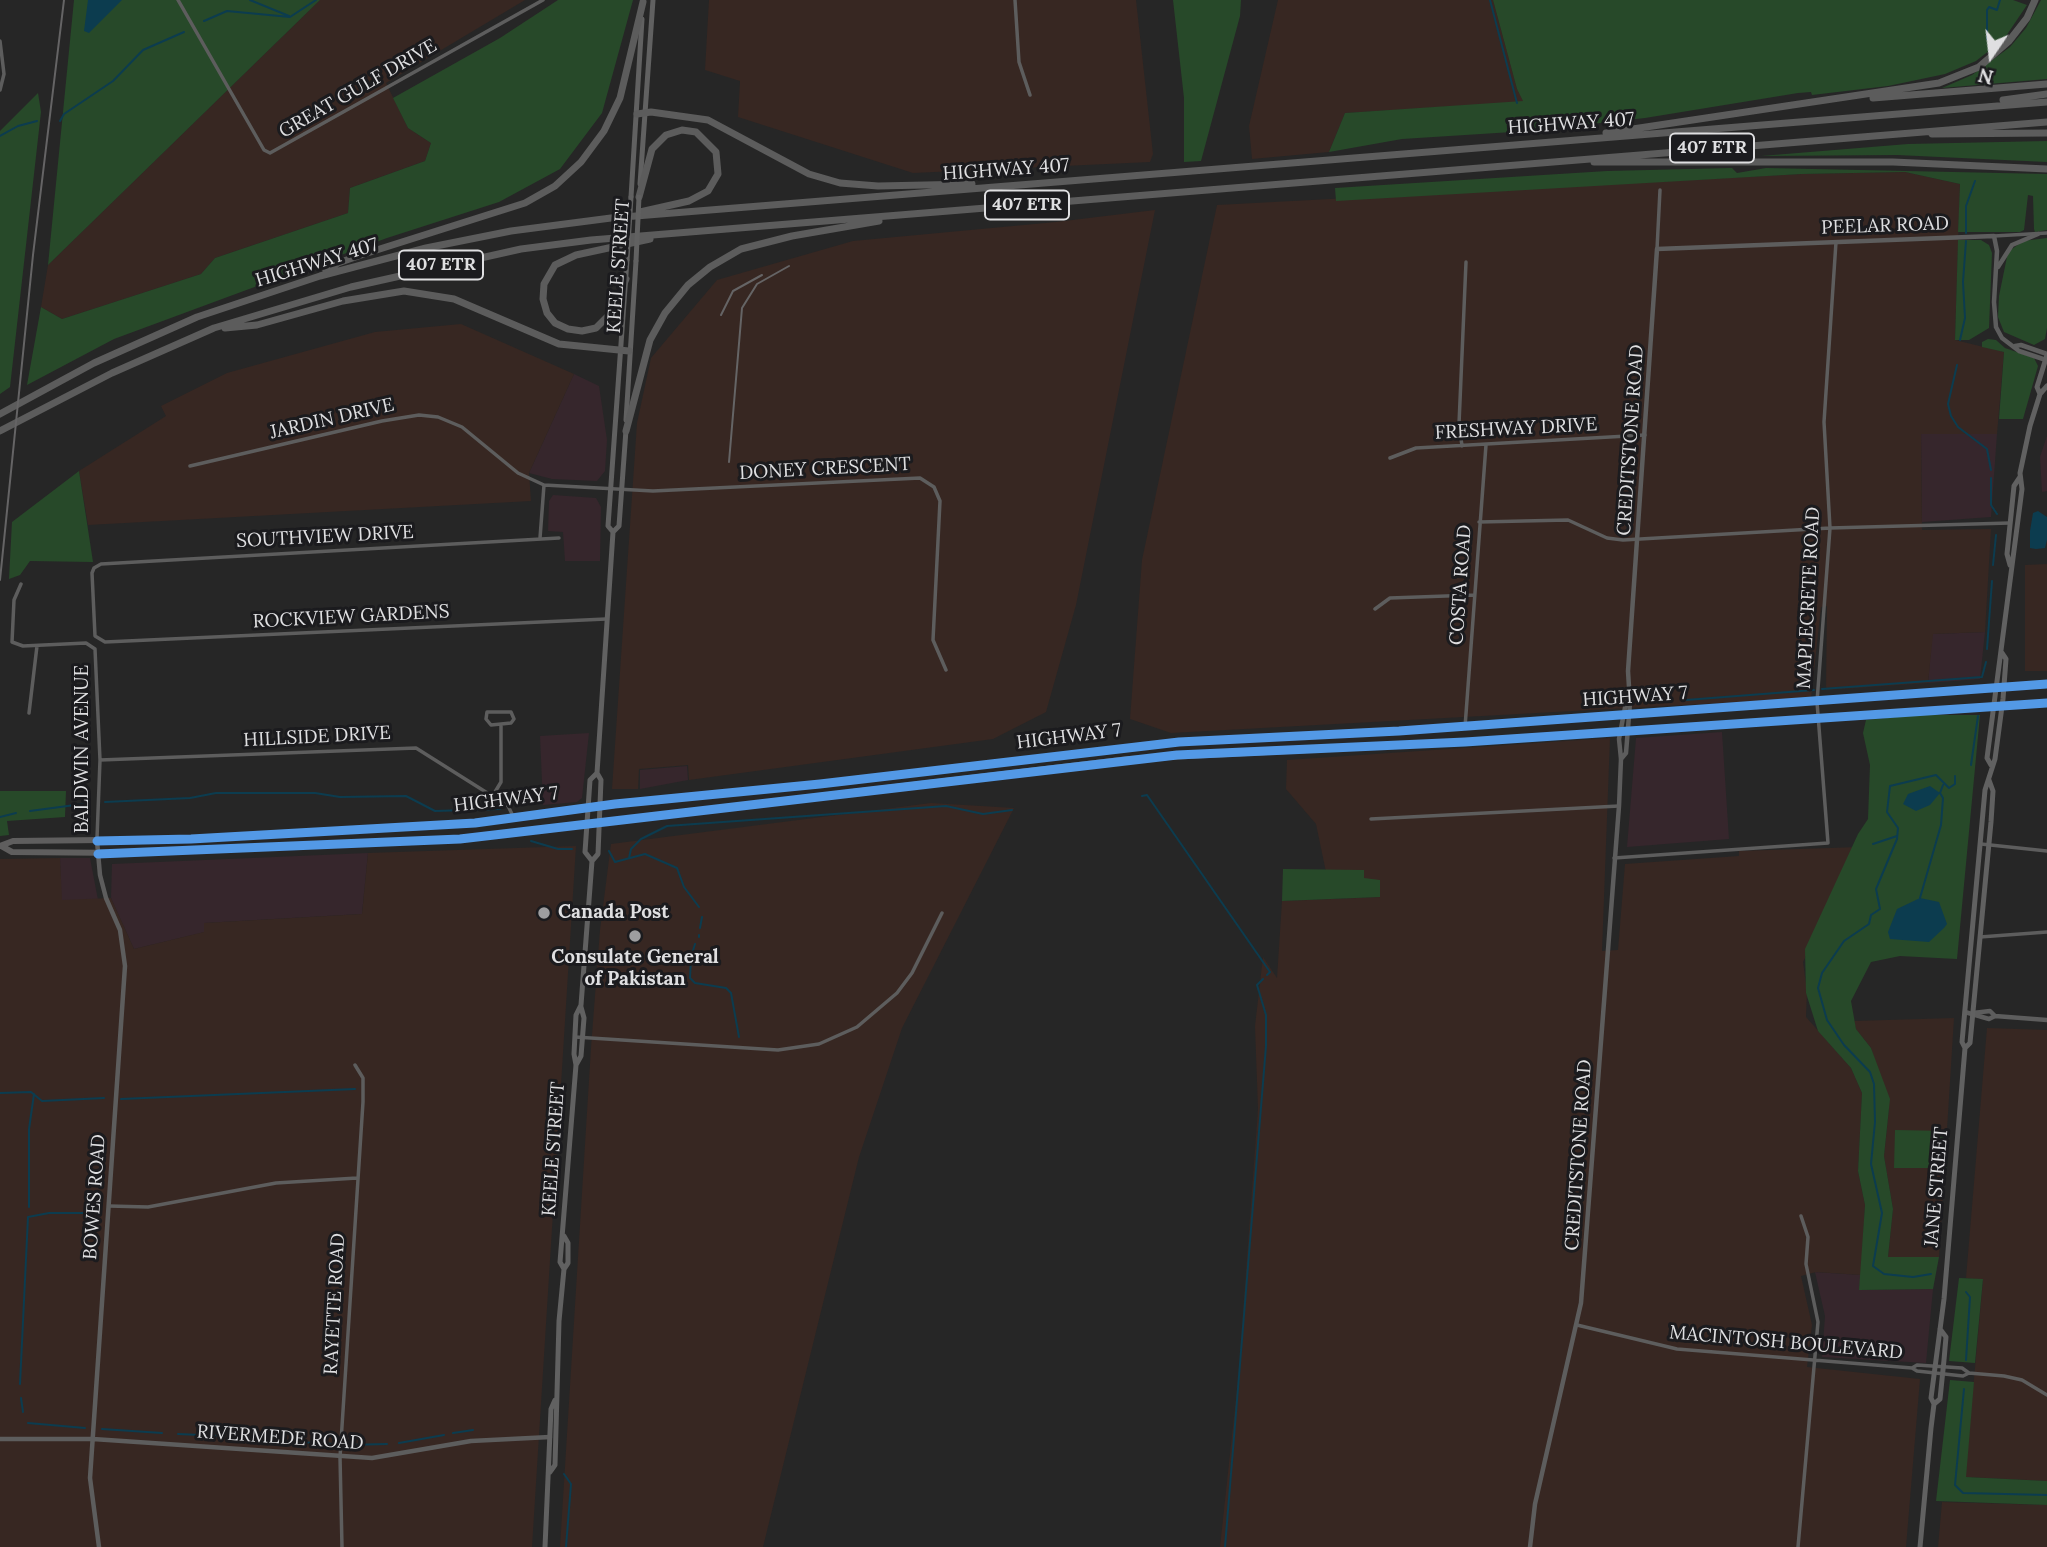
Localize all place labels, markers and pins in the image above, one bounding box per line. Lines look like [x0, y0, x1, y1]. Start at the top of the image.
place label: Canada Post [558, 902, 669, 924]
marker: Canada Post [536, 905, 552, 921]
marker: Consulate General of Pakistan [627, 928, 643, 944]
place label: Consulate General of Pakistan [551, 947, 719, 991]

